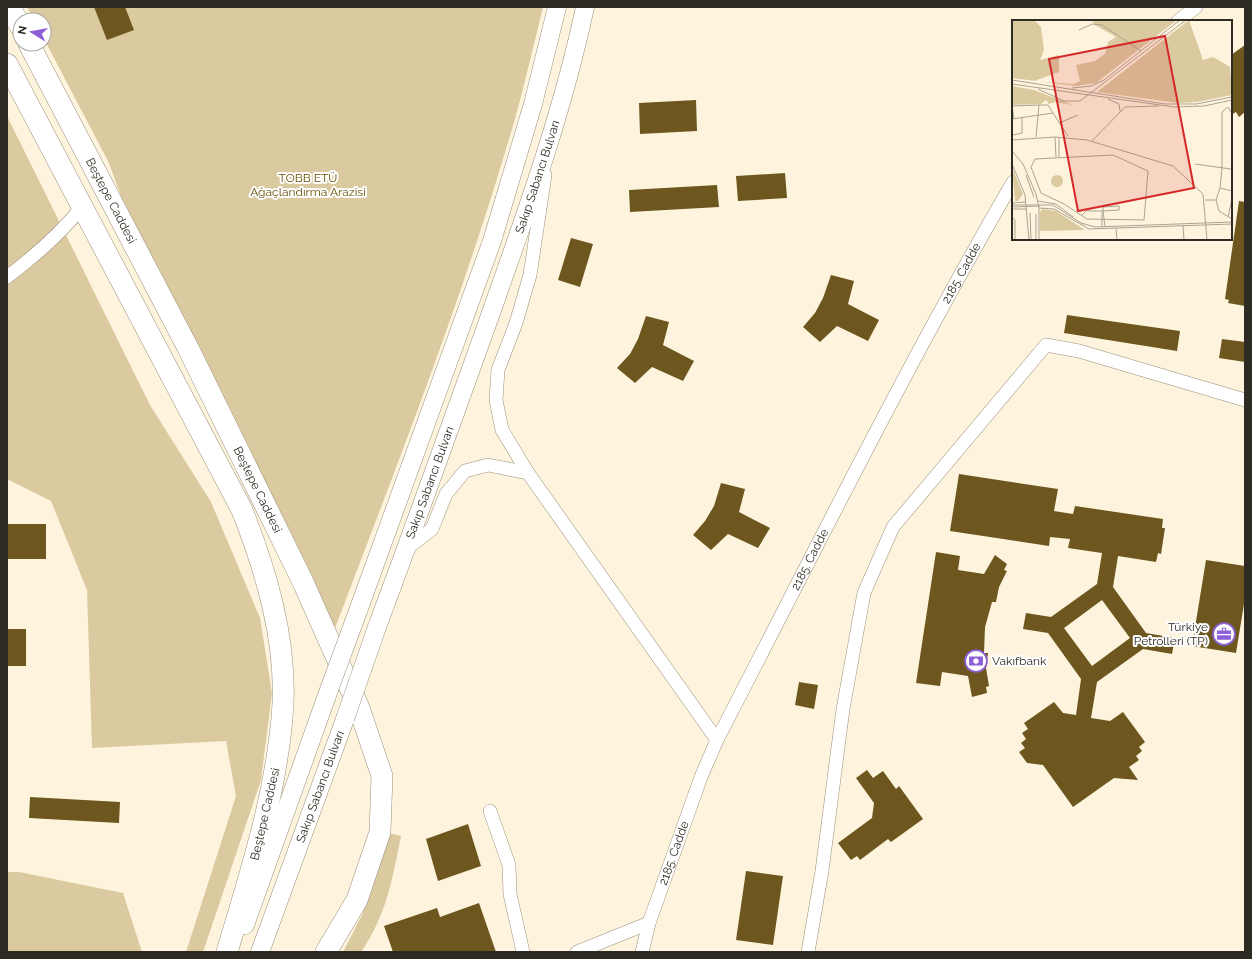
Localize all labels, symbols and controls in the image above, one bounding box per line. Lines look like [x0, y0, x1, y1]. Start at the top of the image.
north arrow [12, 12, 52, 52]
inset map [1012, 20, 1232, 240]
text: N [15, 25, 30, 36]
street label: Sakıp Sabancı Bulvarı [512, 119, 562, 235]
street label: Beştepe Caddesi [83, 156, 139, 246]
park label: TOBB ETÜ Ağaçlandırma Arazisi [250, 171, 366, 199]
street label: 2185. Cadde [939, 240, 984, 306]
street label: Sakıp Sabancı Bulvarı [403, 424, 457, 541]
street label: Beştepe Caddesi [231, 444, 285, 535]
street label: 2185. Cadde [788, 526, 831, 593]
place label: Türkiye Petrolleri (TP) [1134, 620, 1208, 648]
office icon: Türkiye Petrolleri (TP) [1211, 621, 1237, 647]
bank icon: Vakıfbank [963, 648, 989, 674]
place label: Vakıfbank [992, 654, 1047, 668]
street label: Sakıp Sabancı Bulvarı [293, 729, 347, 845]
street label: Beştepe Caddesi [248, 766, 282, 862]
street label: 2185. Cadde [656, 819, 692, 887]

